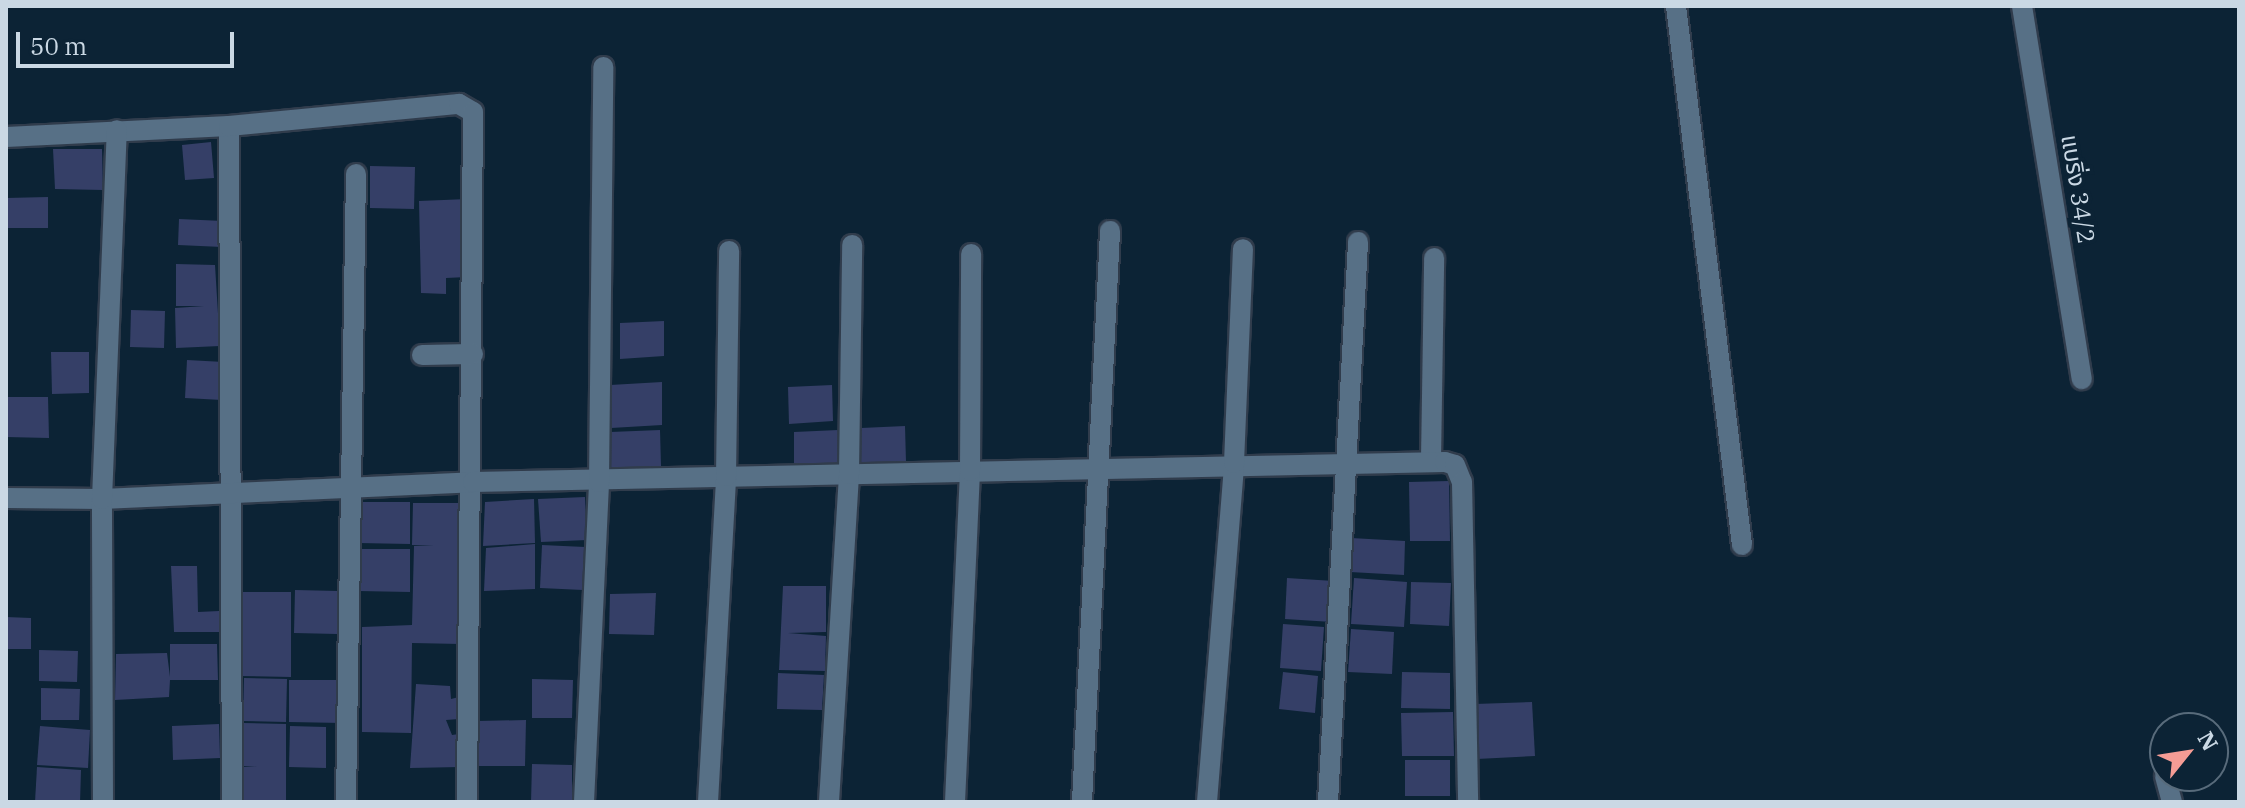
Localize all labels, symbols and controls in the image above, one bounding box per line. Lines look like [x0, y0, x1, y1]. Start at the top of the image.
scale bar [20, 16, 238, 66]
text: 50 m [30, 30, 87, 62]
street label: แบริ่ง 34/2 [2055, 132, 2101, 246]
north arrow [2149, 712, 2229, 792]
text: N [2192, 726, 2225, 756]

